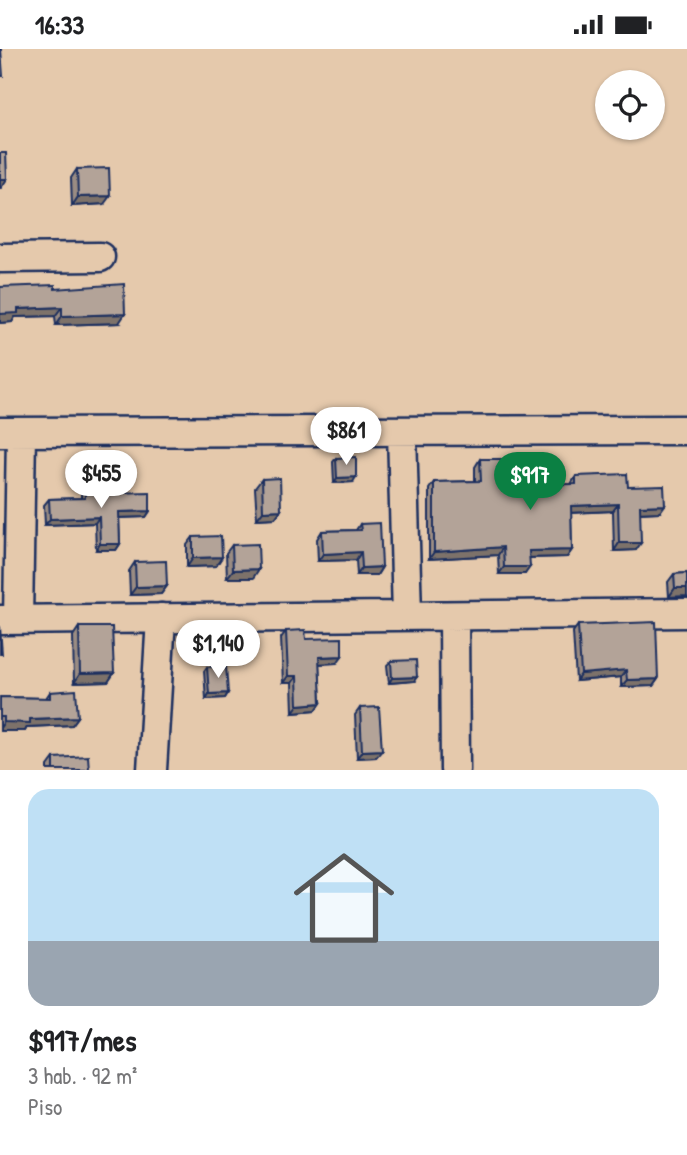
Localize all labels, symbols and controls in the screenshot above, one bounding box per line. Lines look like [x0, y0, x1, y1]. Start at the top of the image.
text: 16:33 [35, 7, 84, 42]
map controls [595, 70, 665, 140]
button: locate [595, 70, 665, 140]
pin: $861 [305, 407, 387, 467]
text: $861 [326, 414, 366, 445]
pin: $455 [60, 451, 142, 510]
pin: $917 [489, 453, 571, 512]
text: $455 [81, 457, 121, 488]
text: $917 [510, 459, 550, 490]
pin: $1,140 [161, 621, 275, 680]
text: $1,140 [192, 627, 244, 658]
icon: home [281, 835, 407, 961]
text: $917/mes [28, 1020, 137, 1060]
text: 3 hab. · 92 m² [28, 1060, 137, 1091]
text: Piso [28, 1091, 62, 1122]

